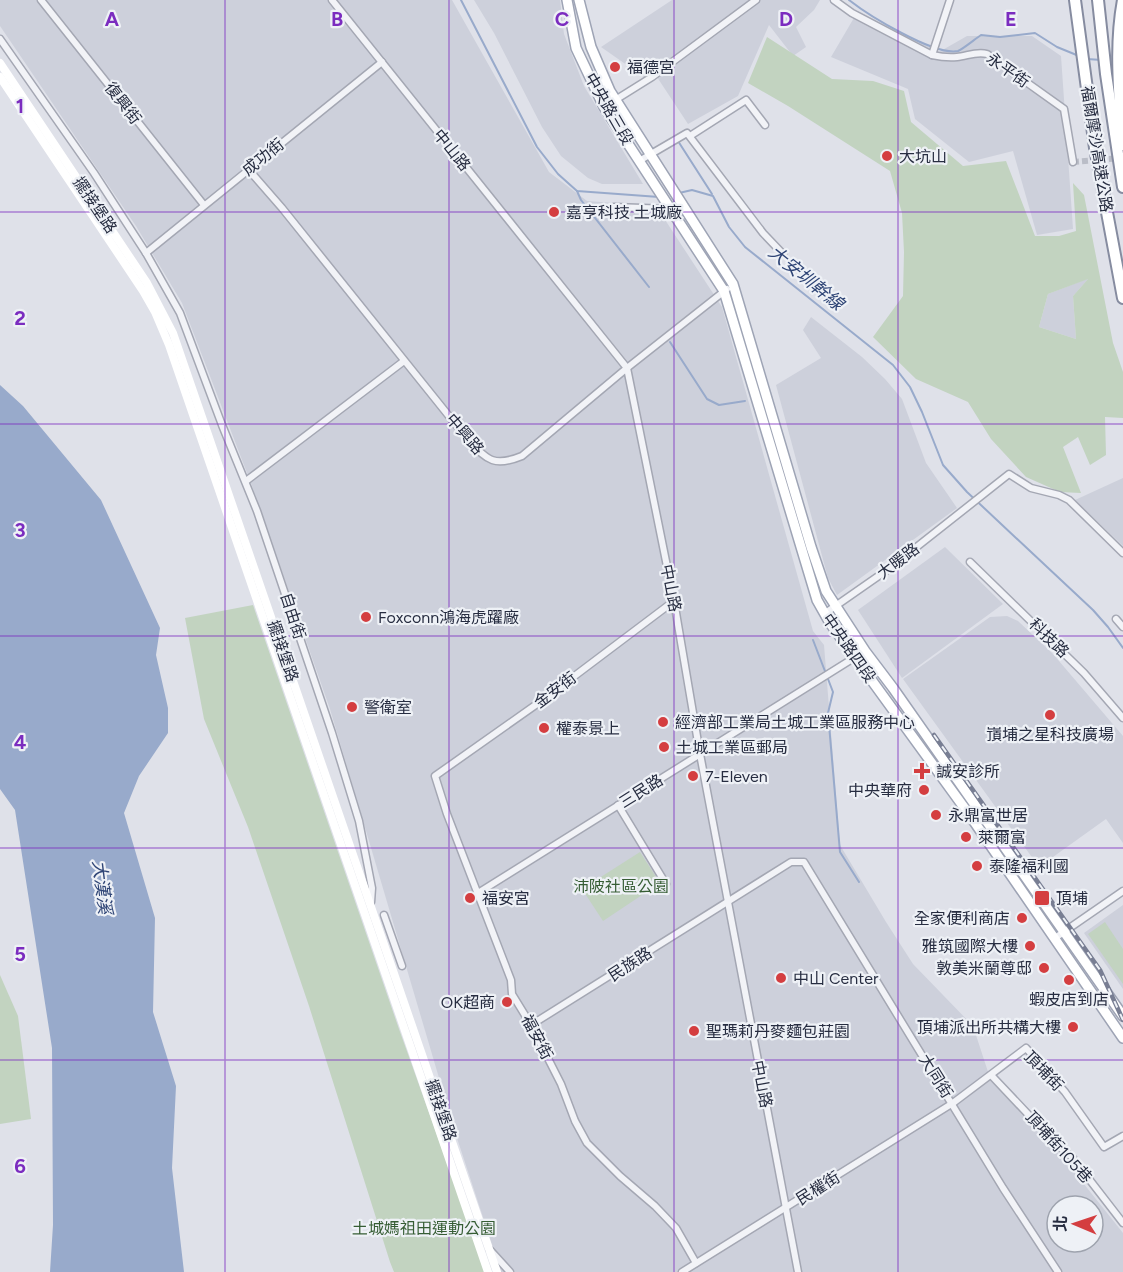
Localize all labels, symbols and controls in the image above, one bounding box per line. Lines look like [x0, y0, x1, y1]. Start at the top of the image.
text: A [105, 7, 120, 31]
text: B [331, 7, 343, 31]
text: C [555, 7, 569, 31]
text: D [779, 7, 793, 31]
text: E [1005, 7, 1017, 31]
street label: 永平街 [983, 48, 1033, 92]
place label: 福德宮 [627, 58, 675, 77]
marker: 福德宮 [608, 60, 622, 74]
street label: 中央路三段 [581, 70, 637, 148]
street label: 復興街 [101, 78, 145, 128]
street label: 福爾摩沙高速公路 [1078, 84, 1116, 214]
text: 1 [16, 94, 24, 118]
street label: 中山路 [430, 125, 474, 175]
street label: 成功街 [238, 135, 288, 179]
place label: 大坑山 [899, 147, 947, 166]
marker: 大坑山 [880, 149, 894, 163]
street label: 擺接堡路 [69, 173, 121, 237]
place label: 嘉亨科技 土城廠 [566, 203, 682, 222]
marker: 嘉亨科技 土城廠 [547, 205, 561, 219]
water label: 大安圳幹線 [764, 241, 849, 316]
text: 2 [14, 306, 26, 330]
street label: 中興路 [442, 410, 488, 458]
text: 3 [14, 518, 26, 542]
street label: 大暖路 [873, 539, 923, 583]
street label: 中山路 [657, 563, 685, 613]
street label: 自由街 [277, 590, 309, 642]
place label: Foxconn鴻海虎躍廠 [378, 608, 519, 627]
marker: Foxconn鴻海虎躍廠 [359, 610, 373, 624]
street label: 中央路四段 [818, 610, 880, 686]
street label: 科技路 [1025, 614, 1073, 662]
street label: 擺接堡路 [264, 618, 302, 684]
street label: 金安街 [530, 668, 580, 712]
place label: 警衛室 [364, 698, 412, 717]
marker: 警衛室 [345, 700, 359, 714]
marker: 嵿埔之星科技廣場 [1043, 708, 1057, 722]
place label: 經濟部工業局土城工業區服務中心 [675, 713, 915, 732]
marker: 經濟部工業局土城工業區服務中心 [656, 715, 670, 729]
place label: 權泰景上 [556, 719, 620, 738]
marker: 權泰景上 [537, 721, 551, 735]
place label: 嵿埔之星科技廣場 [986, 725, 1114, 744]
text: 4 [14, 730, 27, 754]
place label: 土城工業區郵局 [676, 738, 788, 757]
marker: 土城工業區郵局 [657, 740, 671, 754]
marker: 誠安診所 [913, 762, 931, 780]
place label: 誠安診所 [936, 762, 1000, 781]
place label: 7-Eleven [705, 767, 768, 786]
marker: 7-Eleven [686, 769, 700, 783]
street label: 三民路 [616, 770, 666, 812]
place label: 中央華府 [848, 781, 912, 800]
marker: 中央華府 [917, 783, 931, 797]
place label: 永鼎富世居 [948, 806, 1028, 825]
marker: 永鼎富世居 [929, 808, 943, 822]
place label: 萊爾富 [978, 828, 1026, 847]
marker: 萊爾富 [959, 830, 973, 844]
place label: 泰隆福利國 [989, 857, 1069, 876]
water label: 大漢溪 [88, 859, 117, 918]
marker: 泰隆福利國 [970, 859, 984, 873]
park label: 沛陂社區公園 [573, 877, 669, 896]
place label: 福安宮 [482, 889, 530, 908]
marker: 頂埔 [1033, 889, 1051, 907]
place label: 頂埔 [1056, 889, 1088, 908]
marker: 福安宮 [463, 891, 477, 905]
place label: 全家便利商店 [914, 909, 1010, 928]
marker: 全家便利商店 [1015, 911, 1029, 925]
place label: 雅筑國際大樓 [922, 937, 1018, 956]
marker: 雅筑國際大樓 [1023, 939, 1037, 953]
text: 5 [14, 942, 26, 966]
street label: 民族路 [605, 943, 655, 985]
place label: 敦美米蘭尊邸 [936, 959, 1032, 978]
marker: 敦美米蘭尊邸 [1037, 961, 1051, 975]
place label: 中山 Center [793, 969, 879, 988]
marker: 中山 Center [774, 971, 788, 985]
marker: 蝦皮店到店 [1062, 973, 1076, 987]
place label: 蝦皮店到店 [1029, 990, 1109, 1009]
place label: OK超商 [441, 993, 495, 1012]
marker: OK超商 [500, 995, 514, 1009]
street label: 福安街 [517, 1011, 557, 1063]
place label: 頂埔派出所共構大樓 [917, 1018, 1061, 1037]
marker: 頂埔派出所共構大樓 [1066, 1020, 1080, 1034]
place label: 聖瑪莉丹麥麵包莊園 [706, 1022, 850, 1041]
marker: 聖瑪莉丹麥麵包莊園 [687, 1024, 701, 1038]
street label: 頂埔街 [1020, 1047, 1068, 1095]
street label: 大同街 [915, 1051, 957, 1101]
street label: 中山路 [748, 1059, 776, 1109]
street label: 擺接堡路 [422, 1077, 460, 1143]
street label: 頂埔街105巷 [1022, 1107, 1096, 1187]
text: 6 [14, 1154, 26, 1178]
street label: 民權街 [793, 1167, 843, 1209]
north arrow [1045, 1194, 1105, 1254]
text: 北 [1051, 1215, 1070, 1232]
park label: 土城媽祖田運動公園 [352, 1219, 496, 1238]

